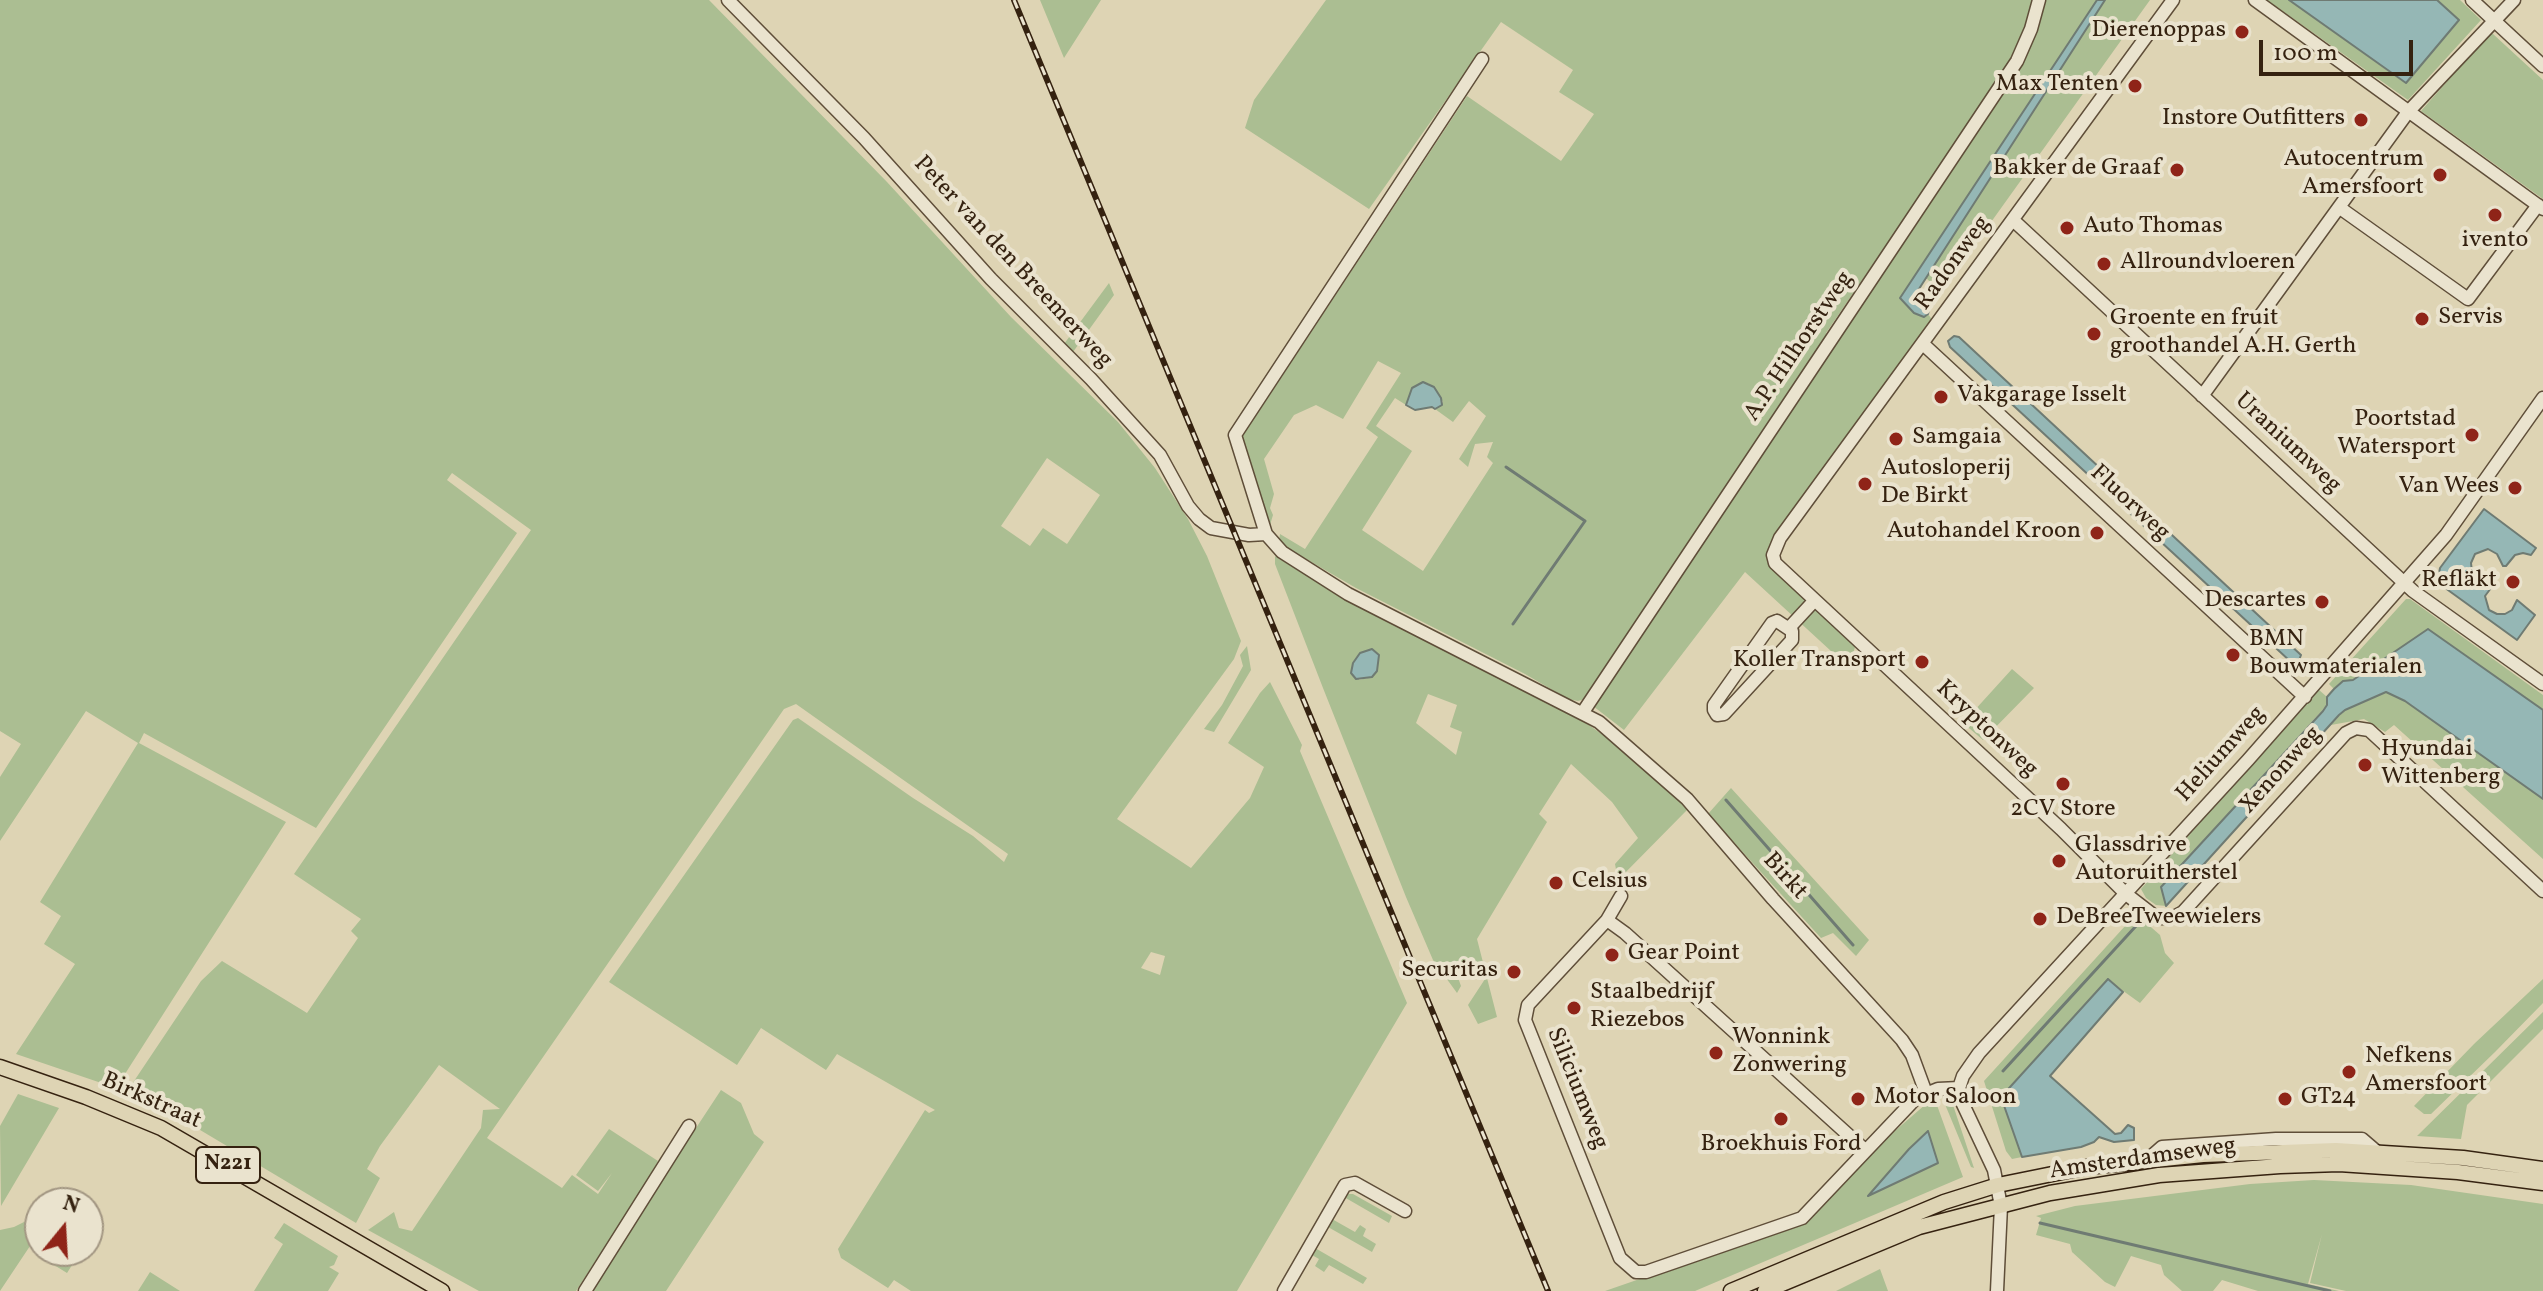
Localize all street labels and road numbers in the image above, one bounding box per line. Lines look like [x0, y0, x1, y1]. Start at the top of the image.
street label: Peter van den Breemerweg [906, 151, 1118, 375]
street label: Radonweg [1910, 211, 1998, 317]
street label: A.P. Hilhorstweg [1739, 266, 1861, 428]
street label: Uraniumweg [2228, 387, 2346, 501]
street label: Fluorweg [2083, 460, 2175, 548]
street label: Kryptonweg [1929, 675, 2043, 785]
street label: Heliumweg [2171, 701, 2273, 809]
street label: Xenonweg [2235, 721, 2329, 821]
street label: Birkt [1755, 847, 1813, 907]
street label: Siliciumweg [1539, 1024, 1613, 1154]
street label: Birkstraat [97, 1067, 205, 1137]
street label: Amsterdamseweg [2048, 1133, 2238, 1187]
road number: N221 [196, 1147, 260, 1183]

